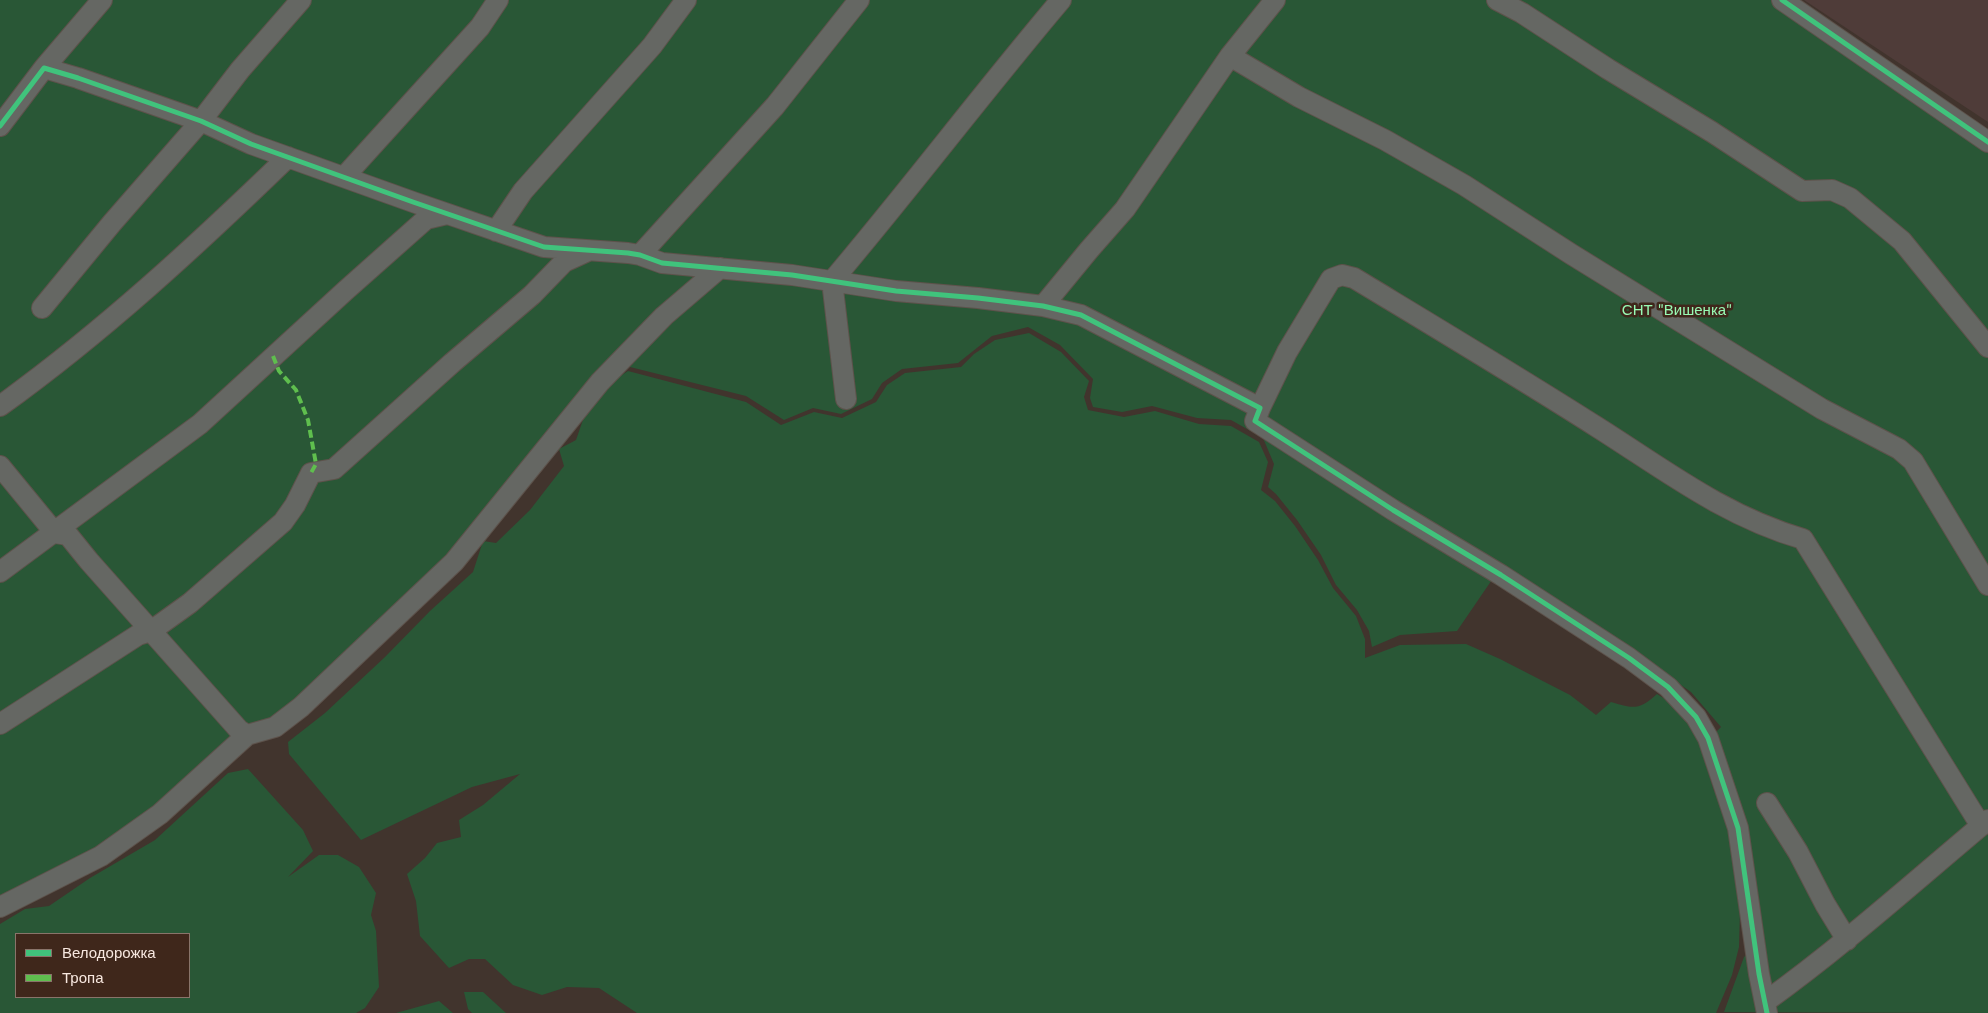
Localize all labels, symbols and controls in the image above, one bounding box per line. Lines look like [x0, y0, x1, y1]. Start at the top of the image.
park label: СНТ "Вишенка" [1622, 302, 1732, 320]
legend [15, 933, 190, 998]
text: Велодорожка [62, 944, 156, 962]
text: Тропа [62, 969, 103, 987]

